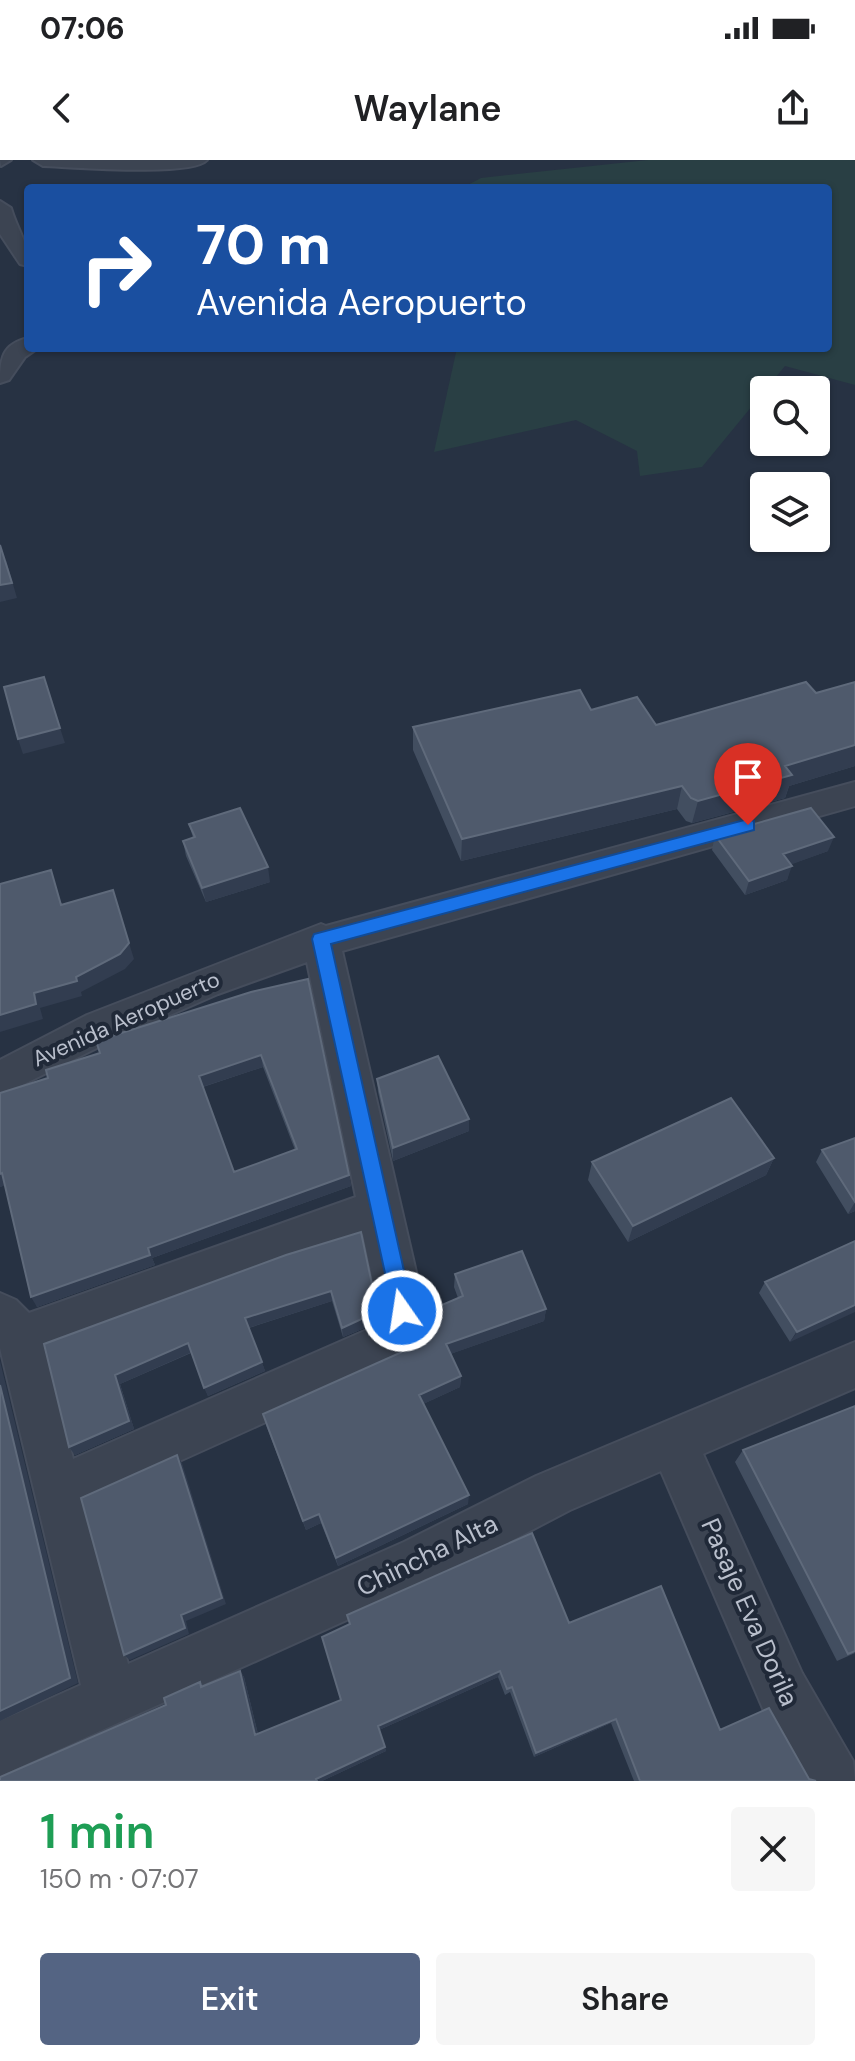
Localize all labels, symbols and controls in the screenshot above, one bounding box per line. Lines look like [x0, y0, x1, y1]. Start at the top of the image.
text: 07:06 [40, 9, 125, 48]
text: Waylane [353, 85, 502, 132]
icon: back [40, 86, 84, 130]
icon: share [771, 86, 815, 130]
text: 70 m [196, 208, 331, 281]
icon: right [64, 216, 168, 320]
text: Avenida Aeropuerto [196, 279, 527, 326]
map controls [750, 376, 830, 552]
button: search [750, 376, 830, 456]
button: layers [750, 472, 830, 552]
pin [714, 743, 782, 825]
icon: arrive [726, 755, 770, 799]
street label: Avenida Aeropuerto [28, 965, 224, 1073]
position arrow [360, 1269, 444, 1353]
street label: Chincha Alta [351, 1506, 503, 1604]
street label: Pasaje Eva Dorila [693, 1513, 807, 1711]
text: 1 min [40, 1800, 155, 1863]
button: close [731, 1807, 815, 1891]
text: 150 m · 07:07 [40, 1862, 199, 1896]
button: Exit [40, 1953, 420, 2045]
button: Share [436, 1953, 815, 2045]

